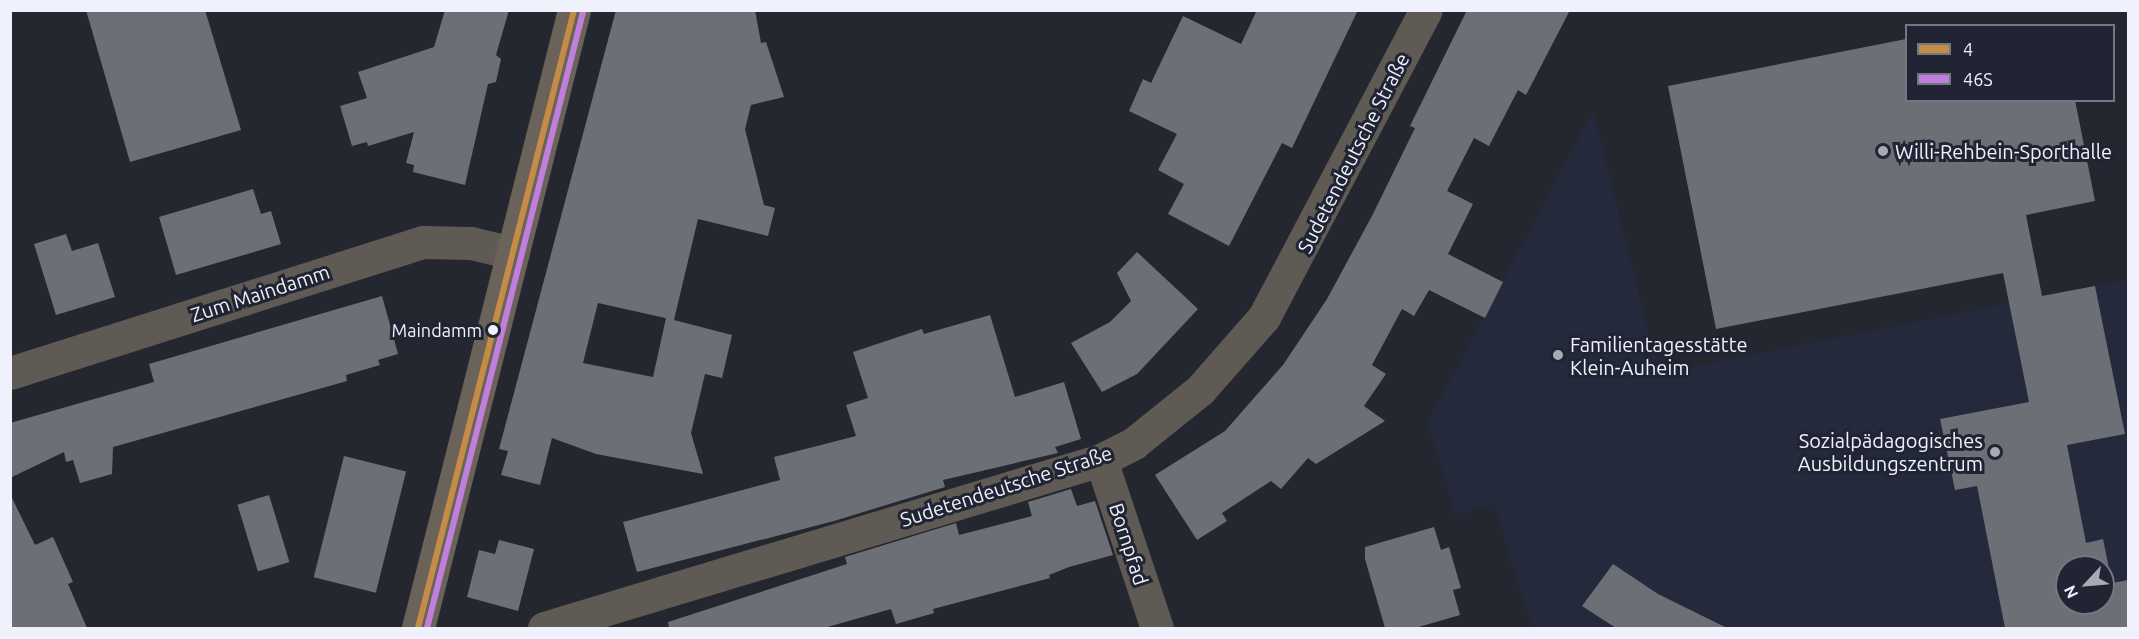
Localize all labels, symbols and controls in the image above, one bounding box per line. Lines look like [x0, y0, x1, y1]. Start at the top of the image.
legend [1905, 24, 2115, 102]
text: 4 [1963, 39, 1973, 59]
street label: Sudetendeutsche Straße [1292, 49, 1414, 257]
text: 46S [1963, 69, 1993, 89]
place label: Willi-Rehbein-Sporthalle [1895, 139, 2112, 163]
marker: Willi-Rehbein-Sporthalle [1876, 144, 1890, 158]
street label: Zum Maindamm [187, 259, 333, 327]
place label: Maindamm [392, 319, 482, 341]
marker: Maindamm [487, 324, 499, 336]
place label: Familientagesstätte Klein-Auheim [1570, 332, 1748, 379]
marker: Familientagesstätte Klein-Auheim [1551, 348, 1565, 362]
place label: Sozialpädagogisches Ausbildungszentrum [1798, 428, 1983, 475]
street label: Sudetendeutsche Straße [897, 440, 1115, 532]
marker: Sozialpädagogisches Ausbildungszentrum [1988, 445, 2002, 459]
street label: Bornpfad [1105, 500, 1153, 588]
north arrow [2055, 555, 2115, 615]
text: N [2060, 583, 2081, 601]

